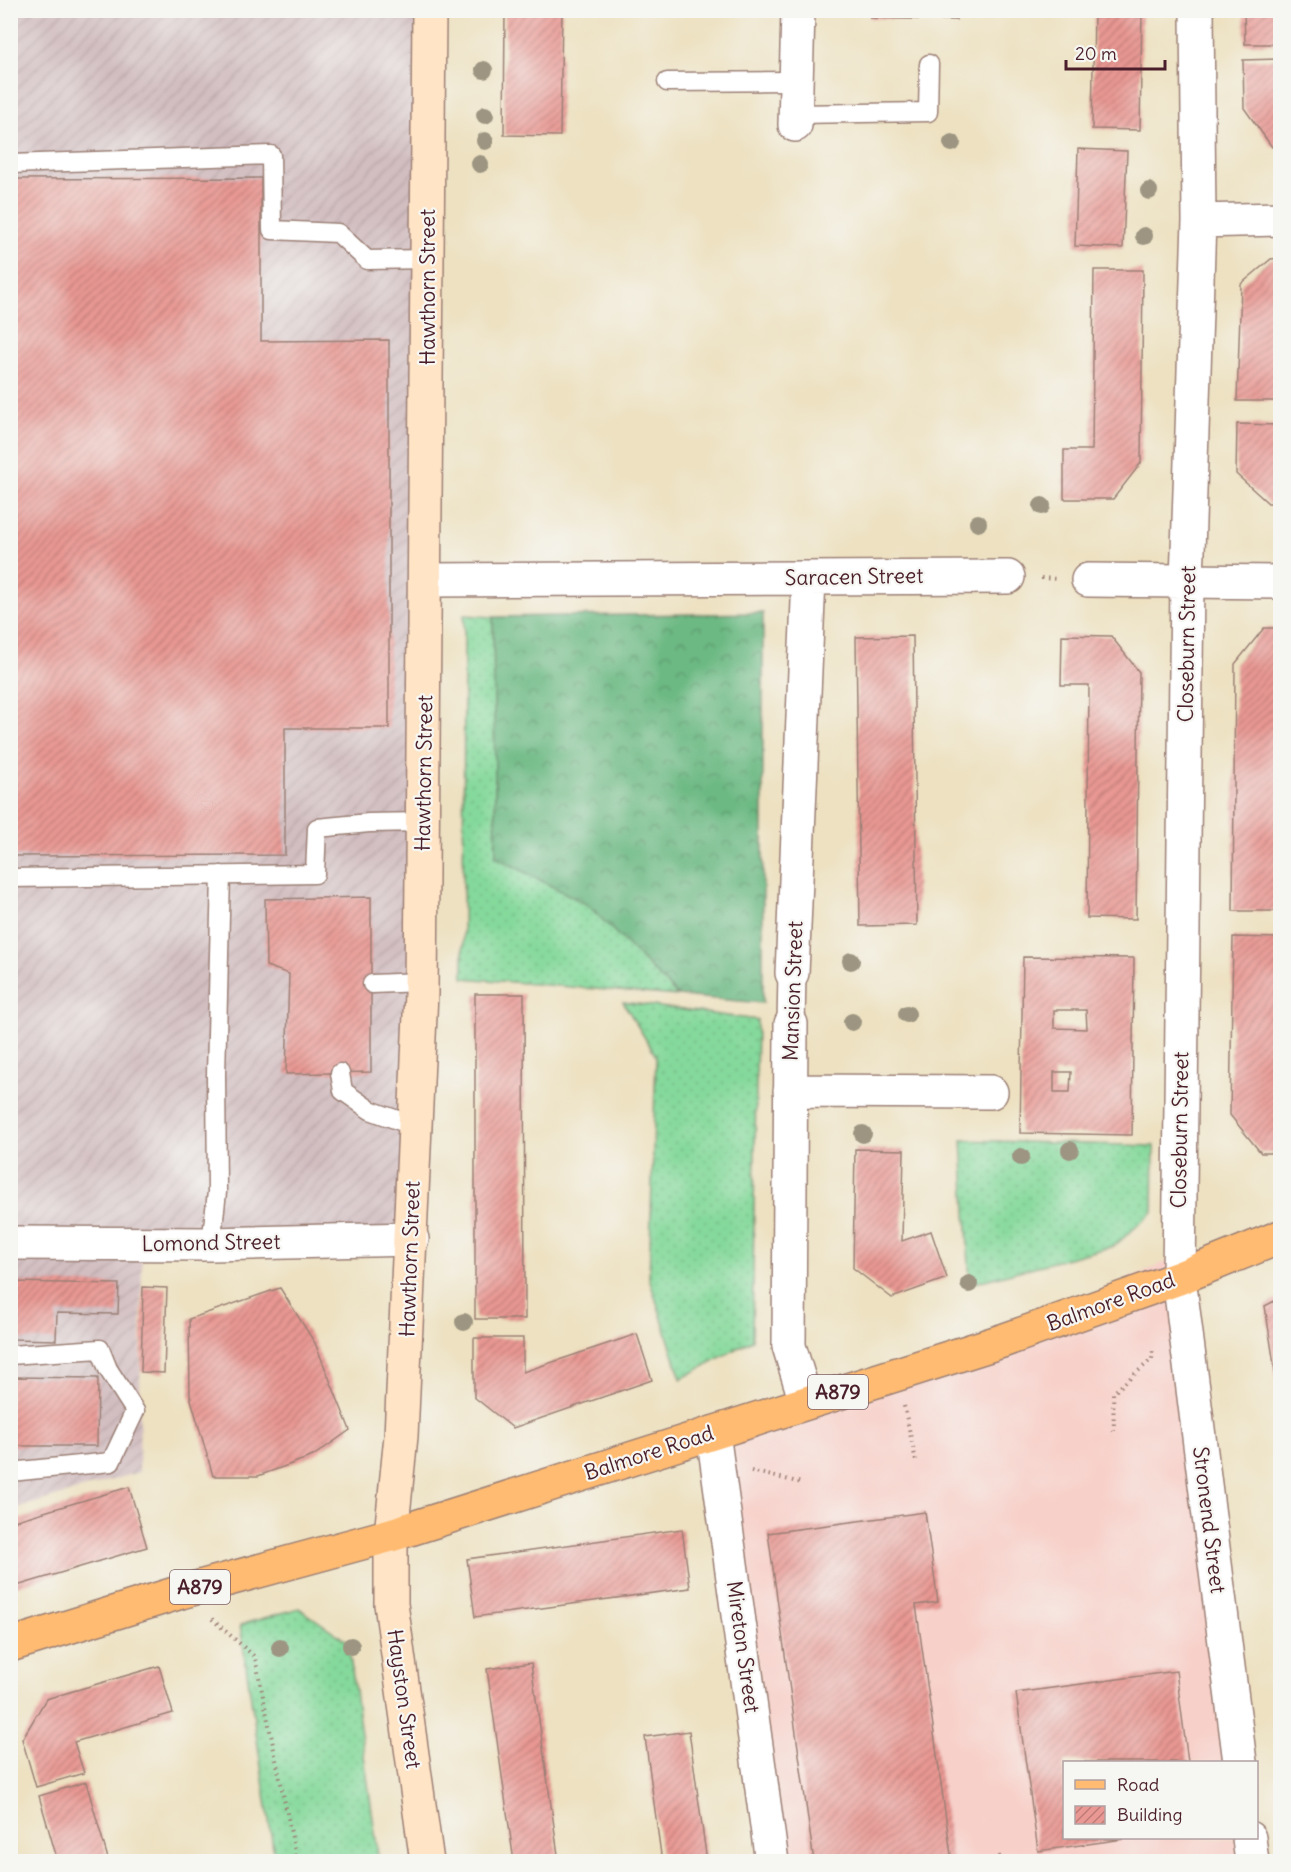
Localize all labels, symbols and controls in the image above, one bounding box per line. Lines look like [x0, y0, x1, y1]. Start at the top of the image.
scale bar [1066, 33, 1165, 71]
text: 20 m [1075, 42, 1117, 65]
street label: Hawthorn Street [414, 209, 441, 365]
street label: Saracen Street [784, 562, 924, 591]
street label: Closeburn Street [1172, 565, 1201, 723]
street label: Hawthorn Street [409, 695, 438, 851]
street label: Mansion Street [777, 920, 808, 1062]
street label: Closeburn Street [1165, 1051, 1194, 1209]
street label: Hawthorn Street [393, 1180, 426, 1338]
street label: Lomond Street [141, 1228, 281, 1257]
street label: Balmore Road [1043, 1266, 1178, 1337]
road number: A879 [808, 1375, 868, 1409]
street label: Balmore Road [581, 1419, 717, 1486]
street label: Stronend Street [1187, 1445, 1232, 1595]
road number: A879 [170, 1570, 230, 1604]
street label: Mireton Street [721, 1579, 766, 1715]
street label: Hayston Street [381, 1627, 428, 1770]
legend [1063, 1761, 1258, 1839]
text: Road [1117, 1773, 1160, 1796]
text: Building [1117, 1803, 1182, 1826]

